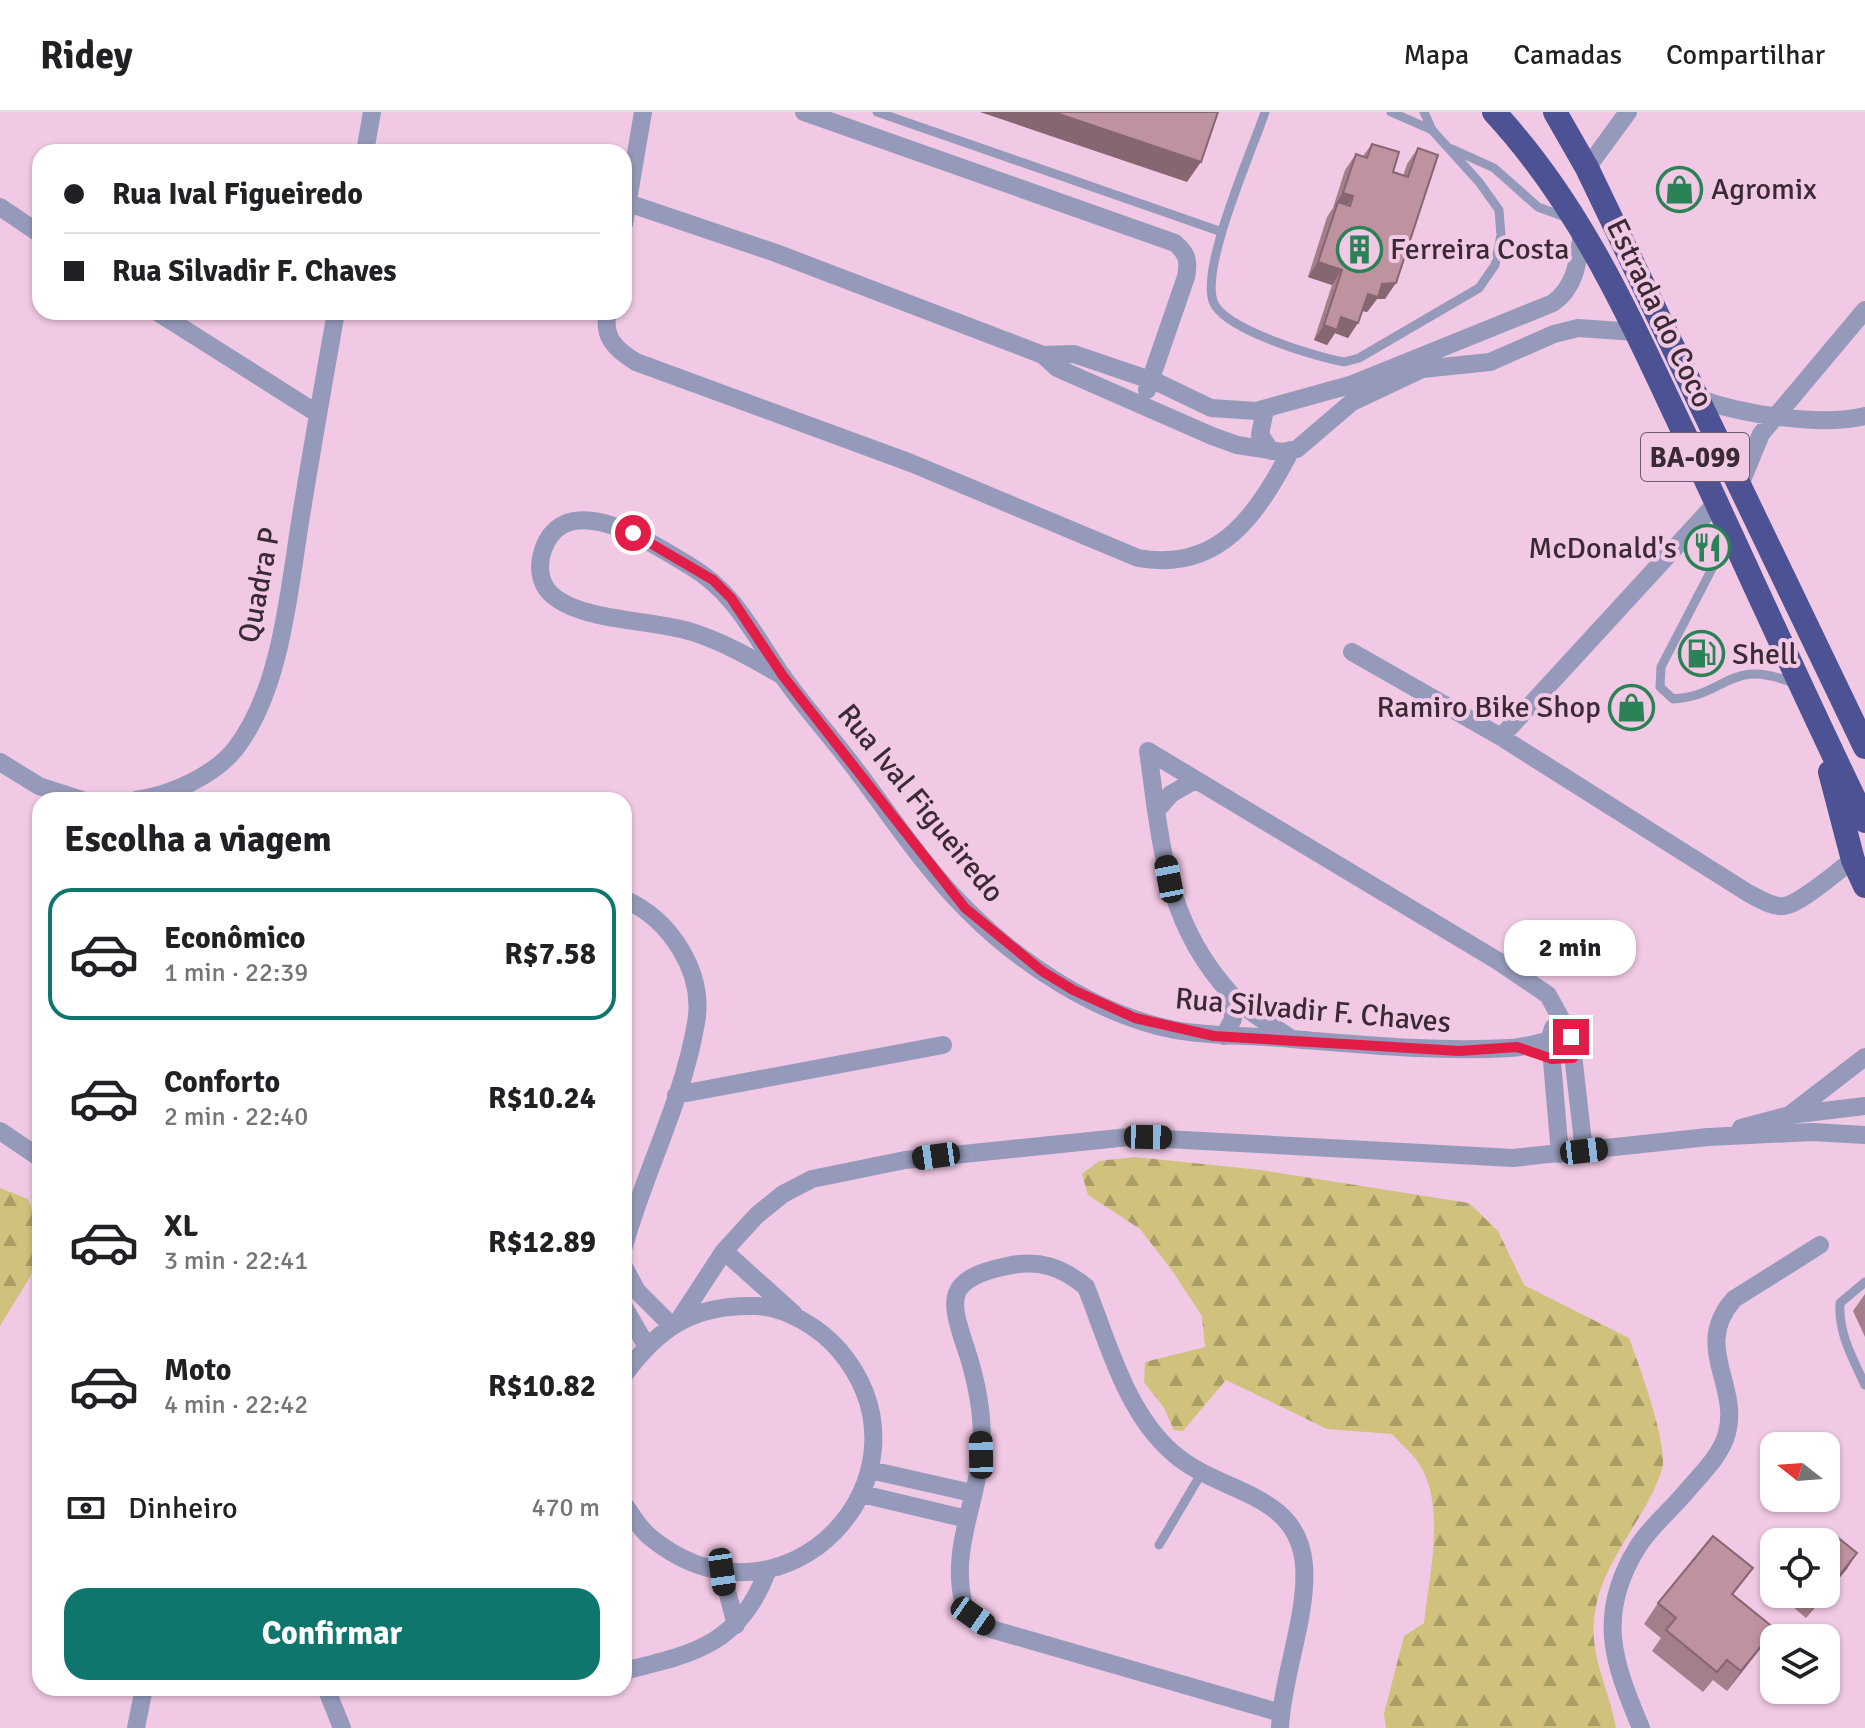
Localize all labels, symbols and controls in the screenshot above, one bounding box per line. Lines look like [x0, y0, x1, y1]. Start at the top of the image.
text: Ridey [40, 32, 133, 79]
text: Mapa [1403, 38, 1469, 72]
text: Camadas [1513, 38, 1622, 72]
text: Compartilhar [1666, 38, 1825, 72]
shop icon: Agromix [1656, 165, 1704, 213]
place label: Agromix [1711, 171, 1817, 208]
text: Rua Ival Figueiredo [112, 176, 363, 213]
street label: Estrada do Coco [1598, 213, 1721, 414]
building icon: Ferreira Costa [1335, 225, 1383, 273]
place label: Ferreira Costa [1390, 231, 1569, 268]
text: Rua Silvadir F. Chaves [112, 253, 397, 290]
road number: BA-099 [1641, 433, 1749, 481]
route start [615, 515, 651, 551]
street label: Quadra P [230, 524, 289, 646]
restaurant icon: McDonald's [1684, 524, 1732, 572]
place label: McDonald's [1528, 530, 1677, 567]
fuel station icon: Shell [1677, 630, 1725, 678]
place label: Shell [1732, 636, 1797, 673]
shop icon: Ramiro Bike Shop [1608, 683, 1656, 731]
place label: Ramiro Bike Shop [1376, 689, 1601, 726]
street label: Rua Ival Figueiredo [829, 697, 1012, 910]
text: Escolha a viagem [64, 817, 332, 862]
car [1153, 853, 1185, 905]
icon: car [68, 918, 140, 990]
text: Econômico [164, 920, 306, 957]
callout: 2 min [1505, 921, 1637, 977]
text: 2 min [1539, 932, 1601, 964]
text: R$7.58 [504, 936, 596, 973]
text: 1 min · 22:39 [164, 957, 308, 989]
street label: Rua Silvadir F. Chaves [1173, 980, 1453, 1041]
route end [1553, 1019, 1589, 1055]
icon: car [68, 1062, 140, 1134]
text: Conforto [164, 1064, 280, 1101]
text: R$10.24 [488, 1080, 596, 1117]
text: 2 min · 22:40 [164, 1101, 308, 1133]
car [1124, 1125, 1172, 1149]
car [1559, 1136, 1609, 1166]
car [911, 1141, 961, 1171]
icon: car [68, 1206, 140, 1278]
text: XL [164, 1208, 198, 1245]
text: R$12.89 [488, 1224, 596, 1261]
text: 3 min · 22:41 [164, 1245, 308, 1277]
icon: car [68, 1350, 140, 1422]
text: Moto [164, 1352, 231, 1389]
text: R$10.82 [488, 1368, 596, 1405]
text: 4 min · 22:42 [164, 1389, 308, 1421]
car [969, 1431, 993, 1479]
north arrow [1760, 1432, 1840, 1512]
map controls [1760, 1432, 1840, 1704]
icon: cash [64, 1486, 108, 1530]
text: Dinheiro [128, 1490, 238, 1527]
text: 470 m [531, 1492, 600, 1524]
button: locate [1760, 1528, 1840, 1608]
car [707, 1547, 737, 1597]
button: Confirmar [64, 1588, 600, 1680]
car [946, 1592, 1000, 1640]
button: layers [1760, 1624, 1840, 1704]

